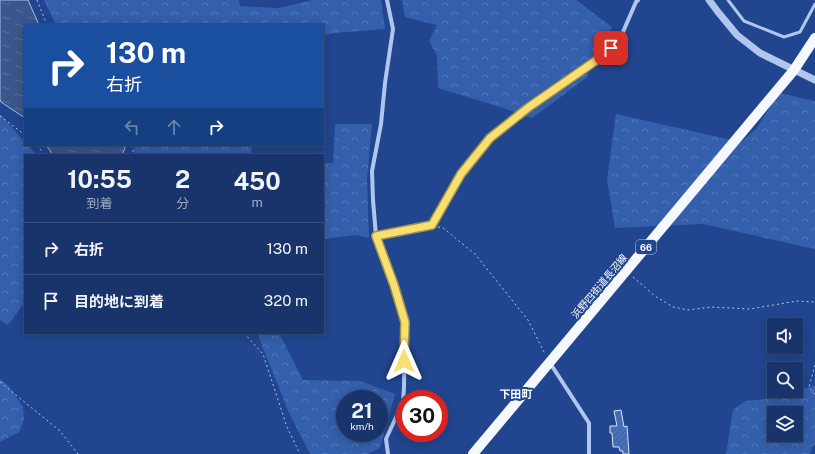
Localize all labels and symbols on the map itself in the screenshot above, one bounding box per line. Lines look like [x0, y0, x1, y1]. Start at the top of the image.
pin [594, 31, 628, 65]
road number: 66 [636, 240, 656, 254]
street label: 浜野四街道長沼線 [569, 252, 629, 320]
position arrow [383, 340, 425, 382]
district label: 下田町 [500, 388, 533, 400]
speed limit sign: 30 [396, 390, 448, 442]

